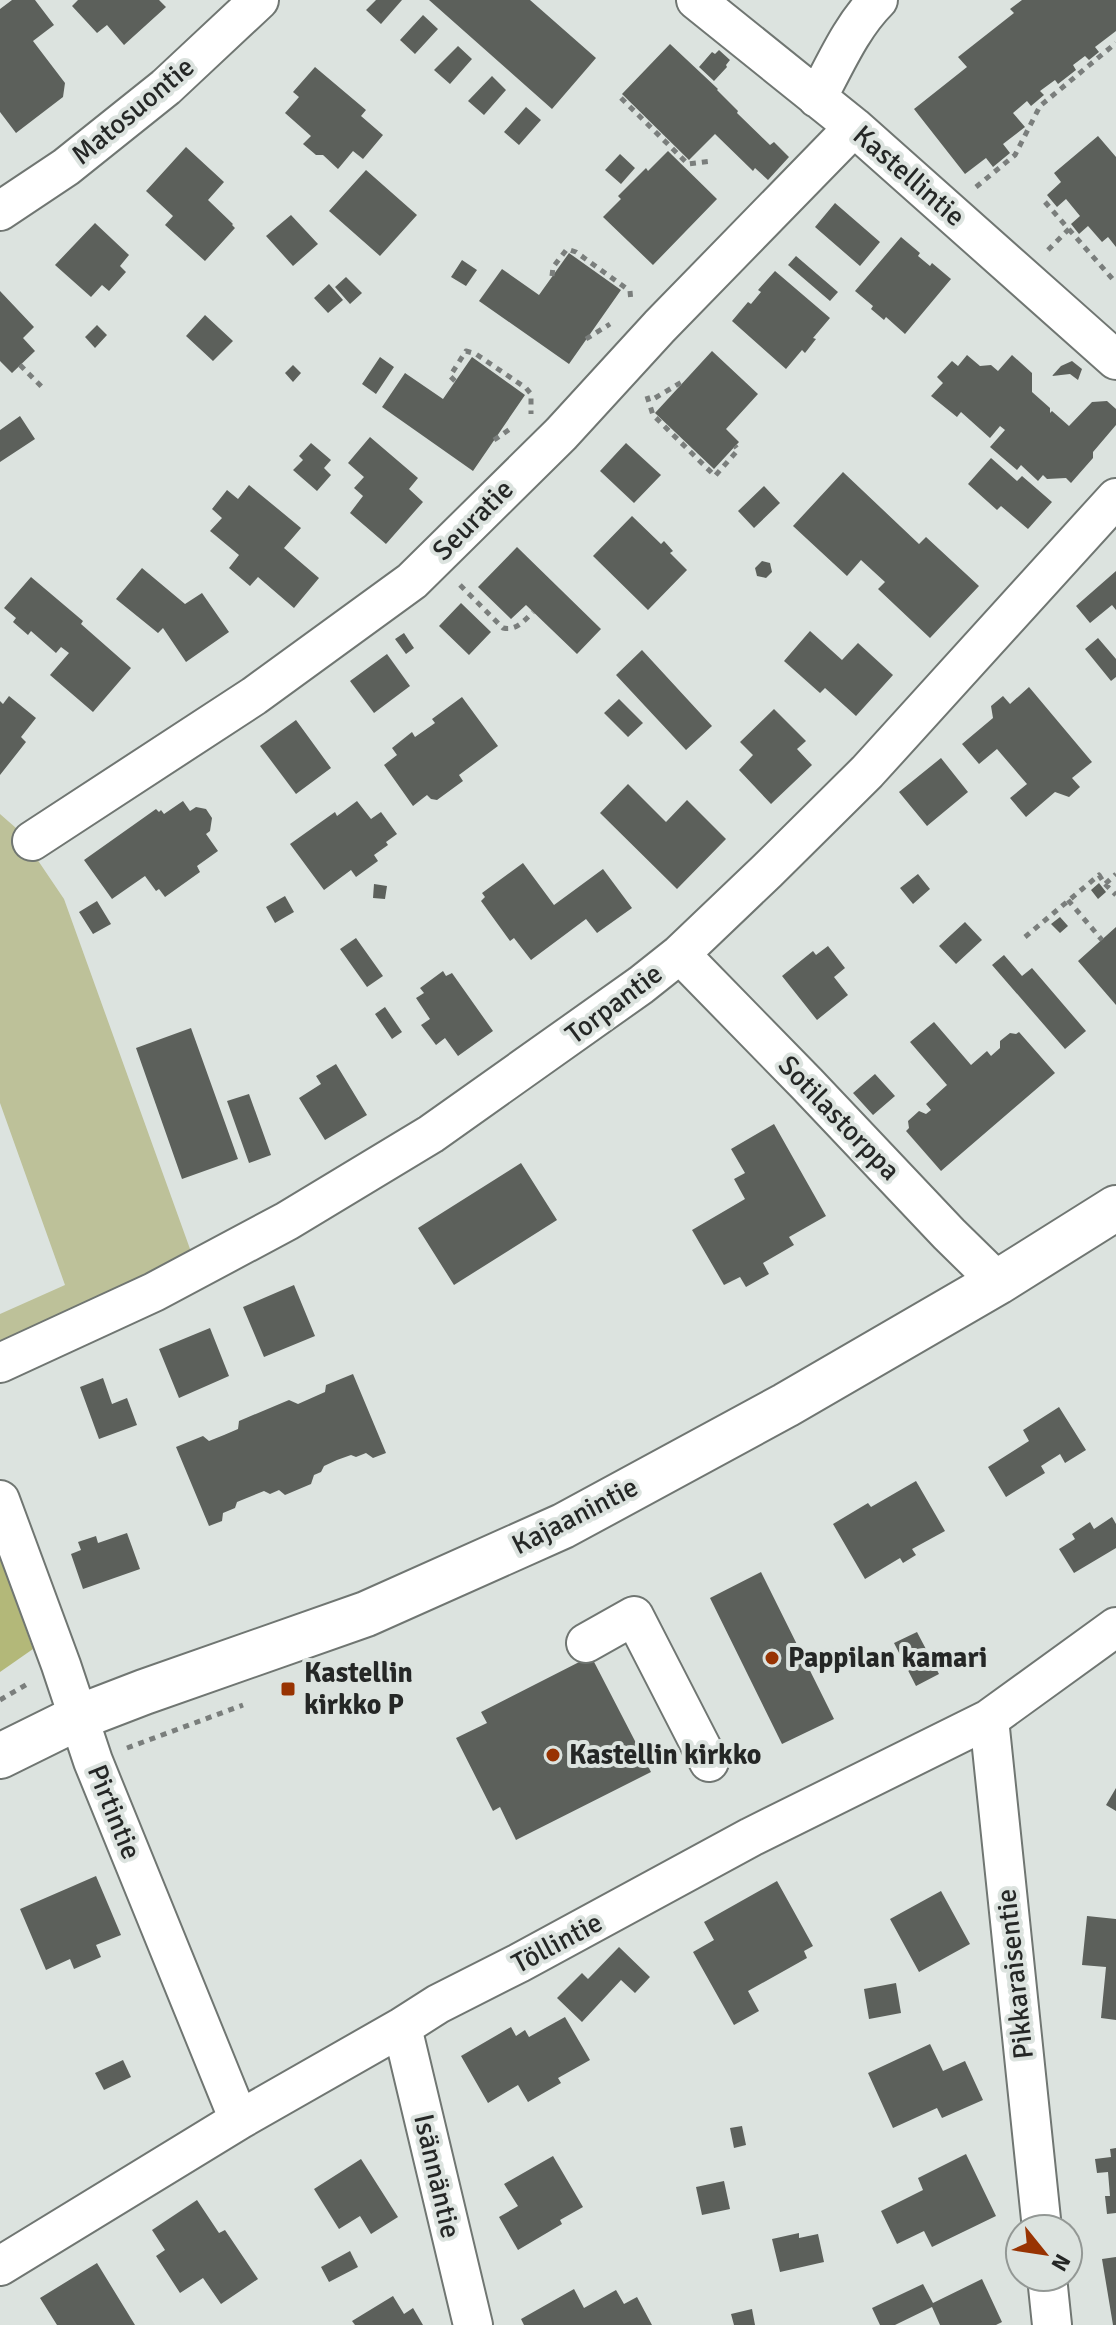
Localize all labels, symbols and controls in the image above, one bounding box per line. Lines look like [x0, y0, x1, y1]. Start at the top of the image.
street label: Matosuontie [65, 50, 201, 172]
street label: Kastellintie [846, 118, 972, 234]
street label: Seuratie [425, 472, 521, 568]
street label: Torpantie [559, 957, 669, 1051]
street label: Sotilastorppa [771, 1048, 907, 1188]
street label: Kajaanintie [506, 1470, 644, 1562]
place label: Pappilan kamari [788, 1641, 987, 1675]
marker: Pappilan kamari [763, 1649, 781, 1667]
place label: Kastellin kirkko P [304, 1656, 413, 1722]
marker: Kastellin kirkko P [279, 1680, 297, 1698]
place label: Kastellin kirkko [569, 1738, 761, 1772]
marker: Kastellin kirkko [544, 1746, 562, 1764]
street label: Pirtintie [80, 1760, 148, 1864]
street label: Pikkaraisentie [989, 1887, 1041, 2061]
street label: Töllintie [506, 1905, 608, 1981]
street label: Isännäntie [406, 2111, 468, 2241]
north arrow [1004, 2213, 1084, 2293]
text: N [1045, 2249, 1076, 2276]

